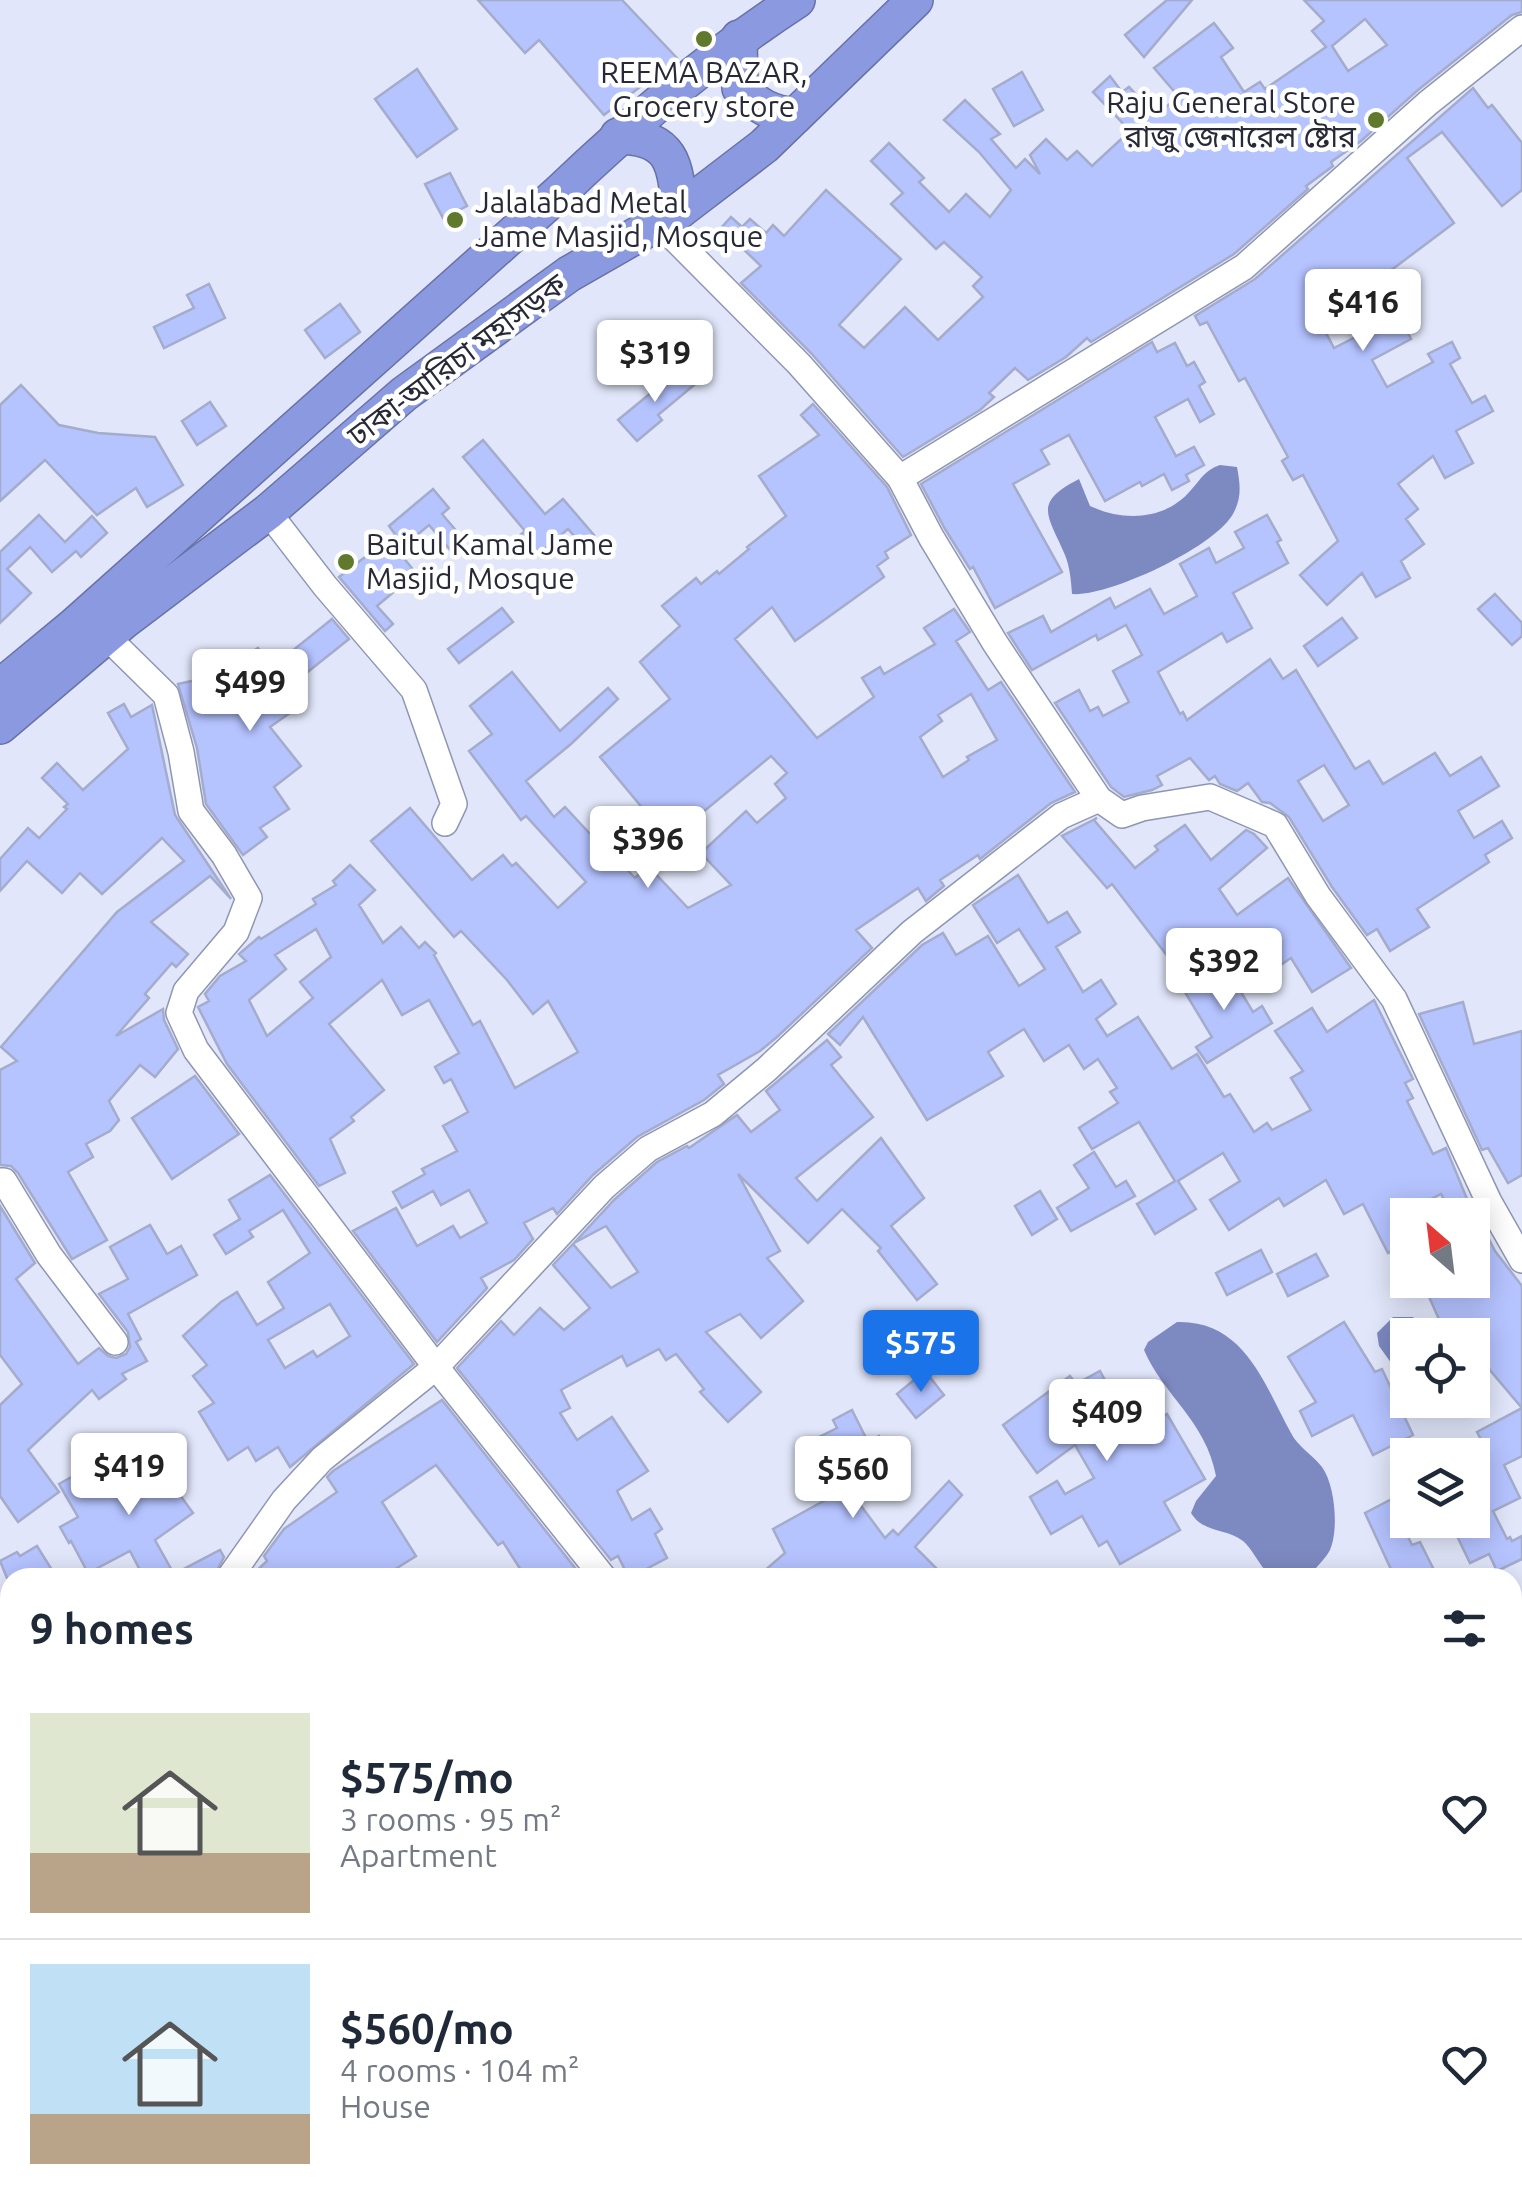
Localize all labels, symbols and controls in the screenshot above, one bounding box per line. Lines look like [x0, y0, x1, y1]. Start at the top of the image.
marker: REEMA BAZAR, Grocery store [693, 28, 715, 50]
place label: REEMA BAZAR, Grocery store [600, 55, 808, 123]
place label: Raju General Store রাজু জেনারেল ষ্টোর [1106, 85, 1357, 153]
marker: Raju General Store রাজু জেনারেল ষ্টোর [1365, 109, 1387, 131]
place label: Jalalabad Metal Jame Masjid, Mosque [475, 185, 763, 253]
marker: Jalalabad Metal Jame Masjid, Mosque [444, 209, 466, 231]
street label: ঢাকা-আরিচা মহাসড়ক [340, 266, 572, 453]
pin: $416 [1304, 269, 1422, 354]
text: $416 [1327, 283, 1399, 319]
pin: $319 [596, 320, 714, 405]
text: $319 [619, 334, 691, 370]
place label: Baitul Kamal Jame Masjid, Mosque [366, 527, 614, 595]
marker: Baitul Kamal Jame Masjid, Mosque [335, 551, 357, 573]
pin: $499 [191, 649, 309, 734]
text: $499 [214, 663, 286, 699]
pin: $396 [589, 806, 707, 891]
text: $396 [612, 820, 684, 856]
pin: $392 [1165, 928, 1283, 1013]
text: $392 [1188, 942, 1260, 978]
north arrow [1390, 1198, 1490, 1298]
map controls [1390, 1198, 1490, 1538]
pin: $575 [862, 1310, 980, 1395]
button: locate [1390, 1318, 1490, 1418]
text: $575 [885, 1324, 957, 1360]
pin: $409 [1048, 1379, 1166, 1464]
text: $409 [1071, 1393, 1143, 1429]
pin: $419 [70, 1433, 188, 1518]
pin: $560 [794, 1436, 912, 1521]
button: layers [1390, 1438, 1490, 1538]
text: $419 [93, 1447, 165, 1483]
text: $560 [817, 1450, 889, 1486]
icon: filters [1437, 1601, 1492, 1656]
text: 9 homes [30, 1605, 194, 1652]
icon: home [110, 1753, 230, 1873]
text: $575/mo [340, 1754, 514, 1801]
icon: heart [1437, 1786, 1492, 1841]
text: 3 rooms · 95 m² [340, 1801, 561, 1837]
text: Apartment [340, 1837, 497, 1873]
icon: home [110, 2004, 230, 2124]
text: $560/mo [340, 2005, 514, 2052]
icon: heart [1437, 2037, 1492, 2092]
text: 4 rooms · 104 m² [340, 2052, 580, 2088]
text: House [340, 2088, 431, 2124]

